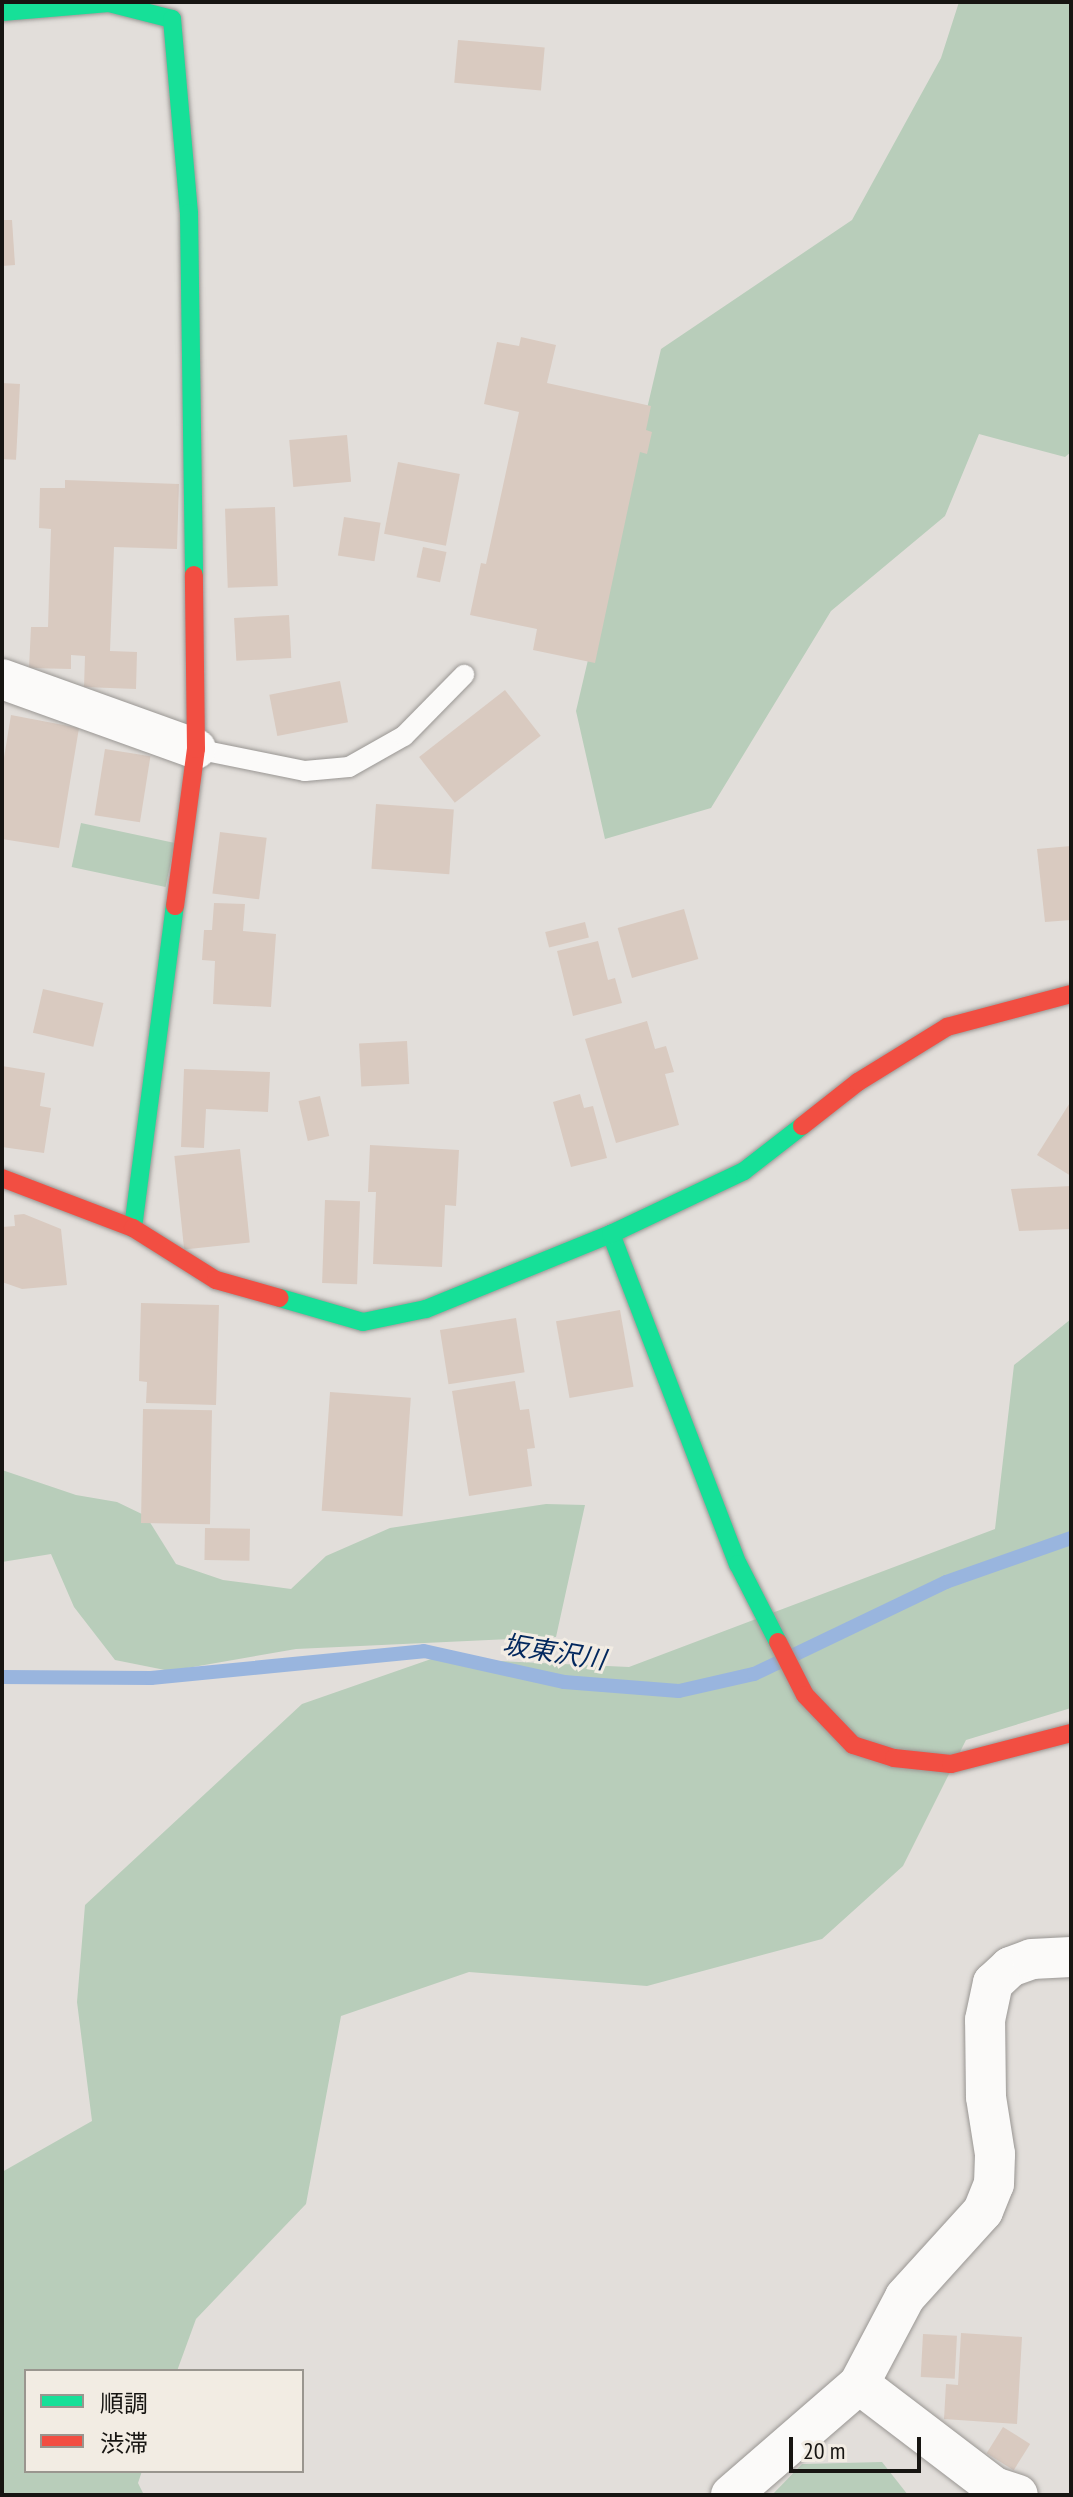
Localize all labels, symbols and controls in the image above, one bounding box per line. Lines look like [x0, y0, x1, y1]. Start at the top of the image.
water label: 坂東沢川 [500, 1628, 608, 1676]
legend [24, 2369, 304, 2473]
text: 順調 [100, 2388, 148, 2419]
scale bar [793, 2421, 925, 2471]
text: 渋滞 [100, 2428, 148, 2459]
text: 20 m [803, 2435, 845, 2466]

